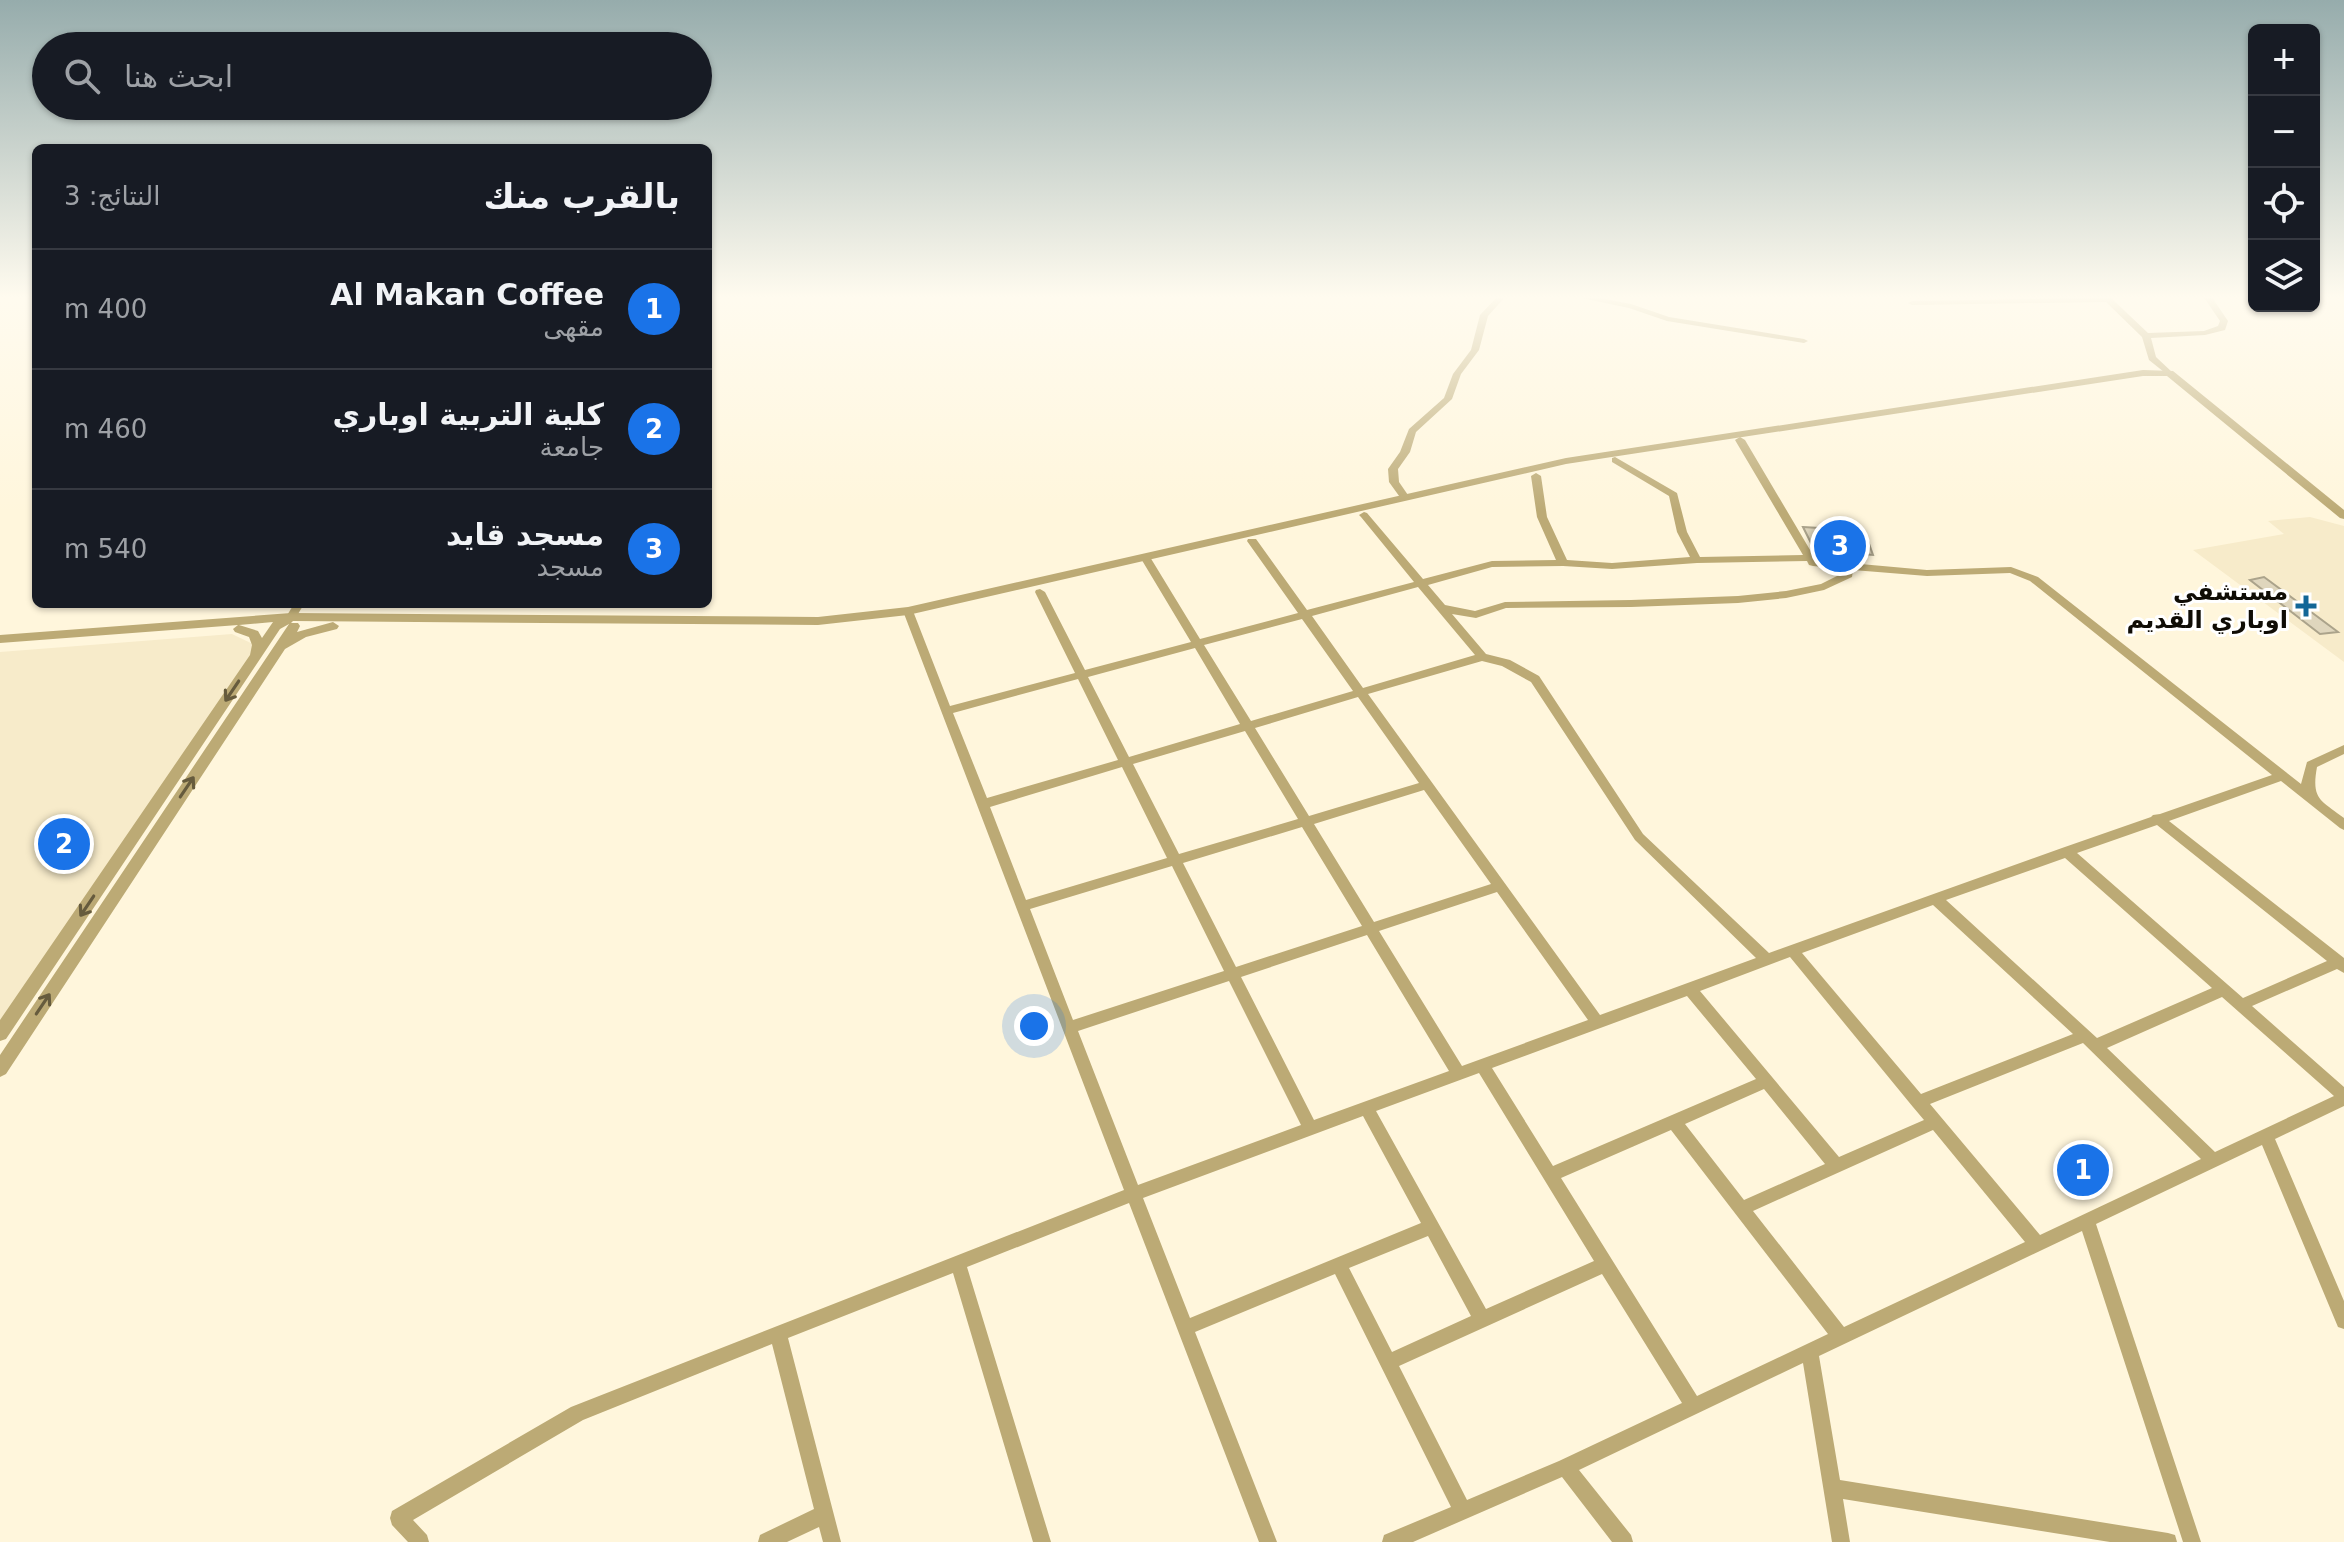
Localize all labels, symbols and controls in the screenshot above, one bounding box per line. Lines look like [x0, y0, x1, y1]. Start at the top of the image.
map controls [2248, 24, 2320, 312]
button: + [2248, 24, 2320, 96]
search box [32, 32, 712, 120]
icon: search [60, 54, 104, 98]
text: ابحث هنا [124, 59, 233, 94]
button: − [2248, 96, 2320, 168]
button: locate [2248, 168, 2320, 240]
text: بالقرب منك [483, 176, 680, 216]
text: النتائج: 3 [64, 181, 160, 211]
button: layers [2248, 240, 2320, 312]
text: Al Makan Coffee [330, 277, 604, 312]
text: 400 m [64, 294, 147, 324]
text: 1 [645, 294, 663, 324]
text: مقهى [543, 312, 604, 342]
text: كلية التربية اوباري [333, 397, 604, 432]
text: 460 m [64, 414, 147, 444]
text: 2 [645, 414, 663, 444]
text: جامعة [540, 432, 604, 462]
pin: 3 [1814, 516, 1866, 576]
text: مسجد قايد [446, 517, 604, 552]
text: 540 m [64, 534, 147, 564]
text: 3 [645, 534, 663, 564]
text: مسجد [536, 552, 604, 582]
place label: مستشفي اوباري القديم [2126, 578, 2288, 634]
marker: مستشفي اوباري القديم [2295, 595, 2317, 617]
one-way arrow [224, 679, 241, 701]
one-way arrow [179, 777, 195, 799]
pin: 2 [38, 814, 90, 874]
one-way arrow [79, 895, 95, 917]
one-way arrow [35, 993, 51, 1015]
your location [1014, 1006, 1054, 1046]
pin: 1 [2057, 1140, 2109, 1200]

